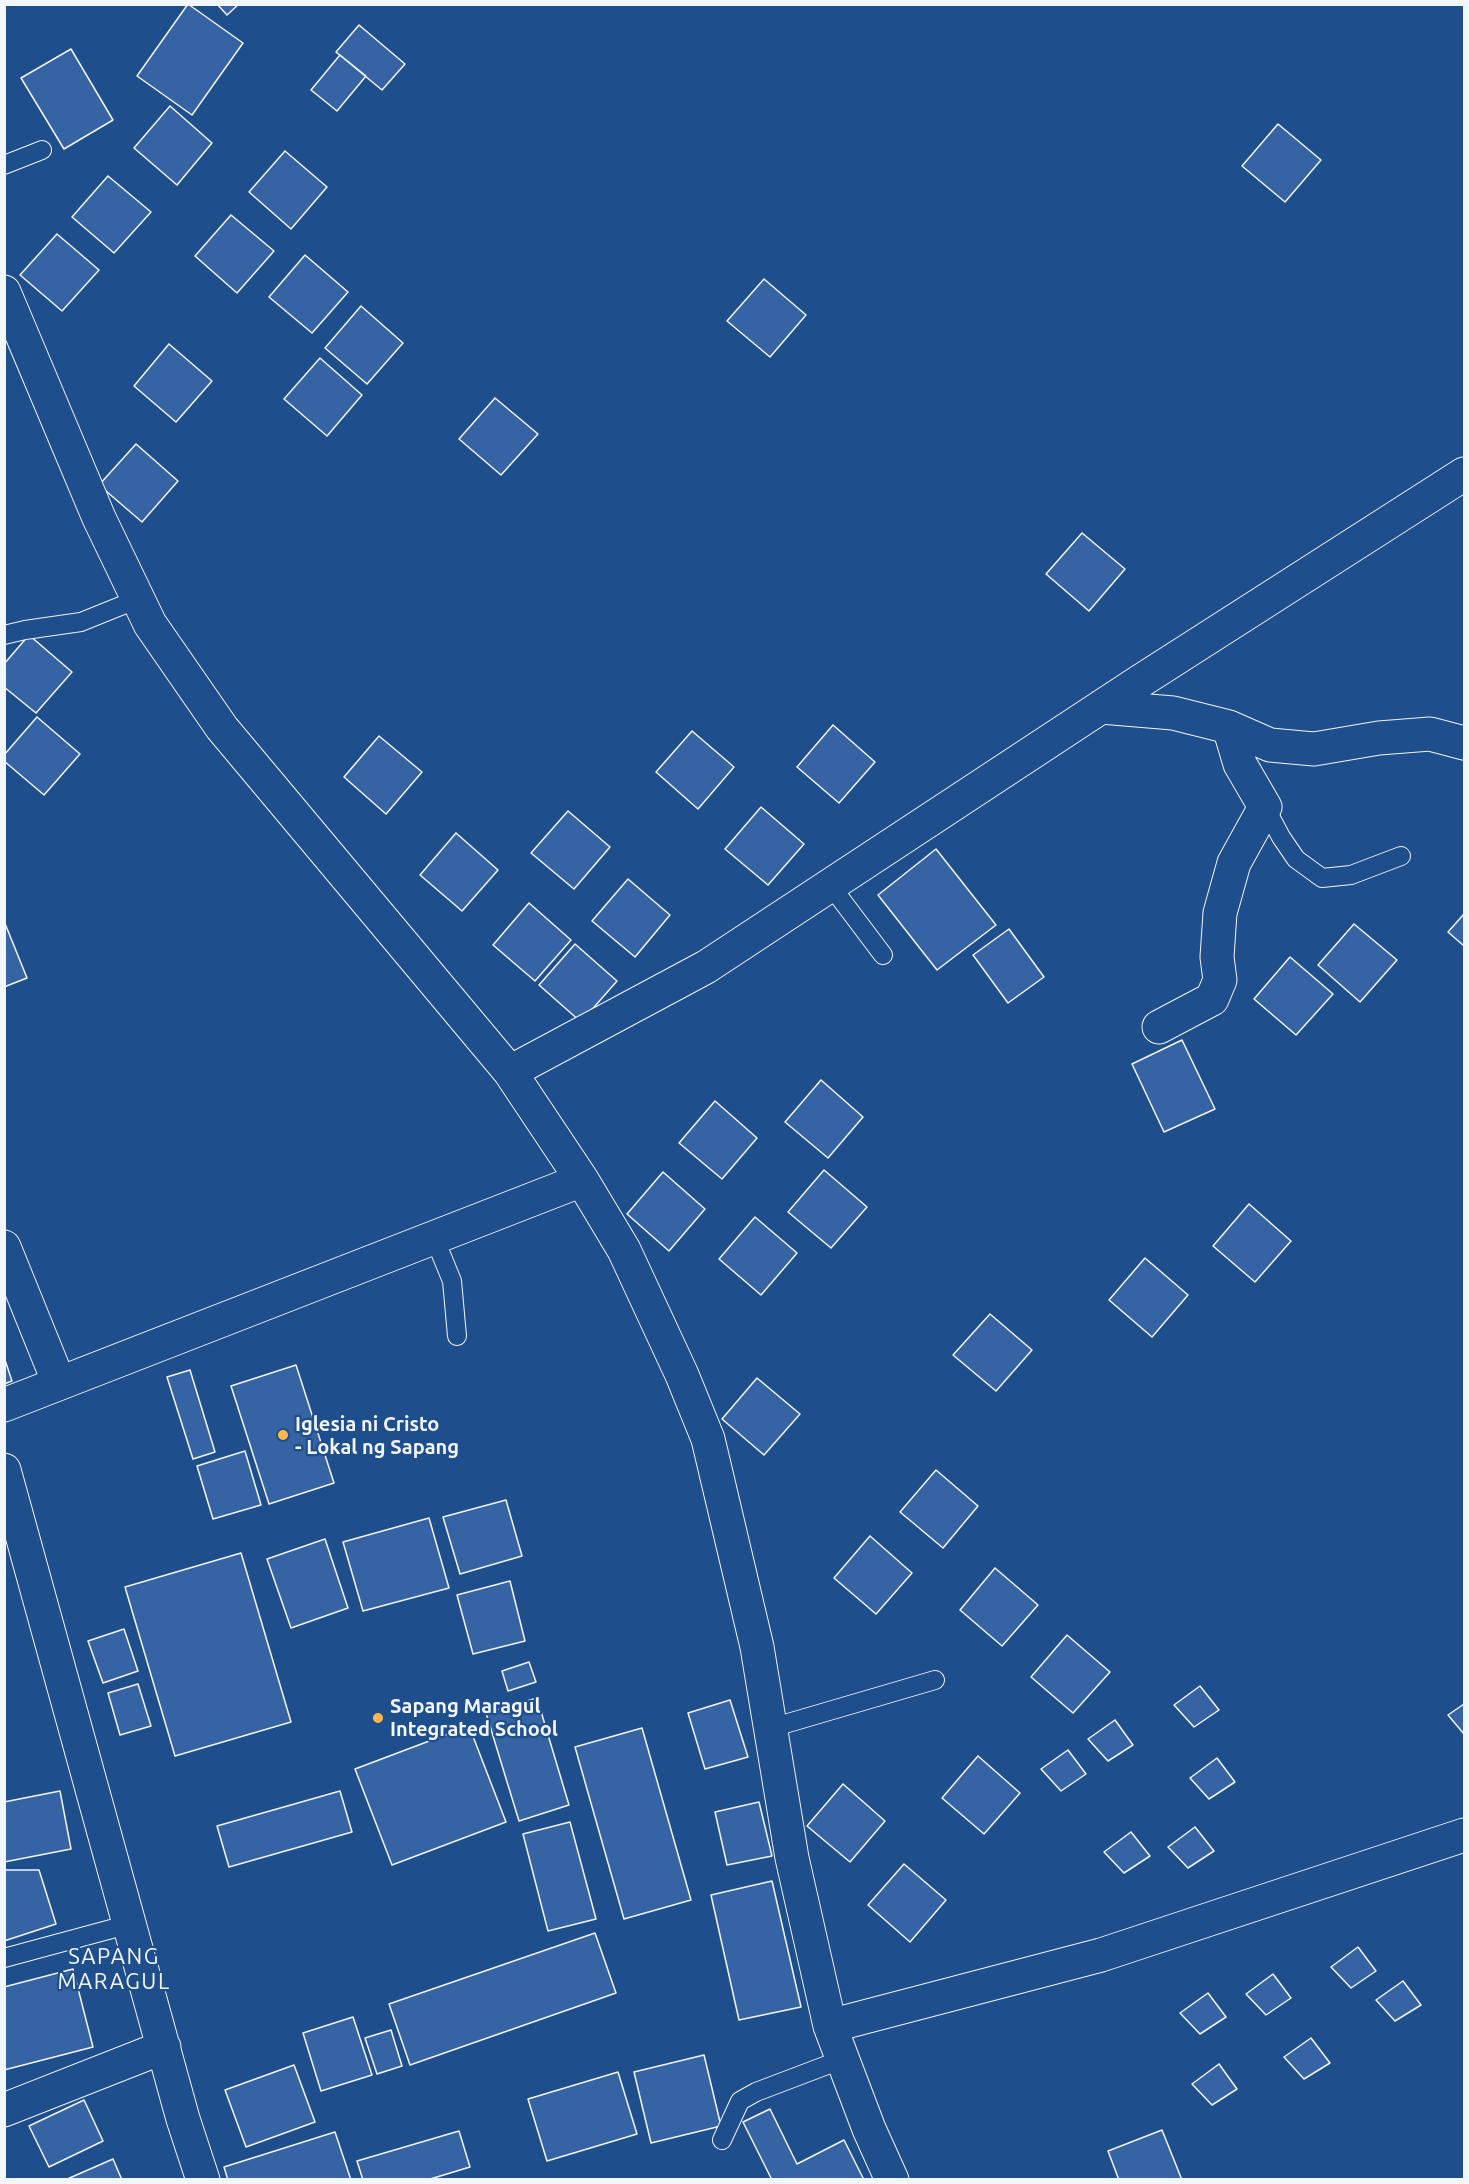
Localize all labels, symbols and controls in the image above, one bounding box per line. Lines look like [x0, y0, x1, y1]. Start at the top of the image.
place label: Iglesia ni Cristo - Lokal ng Sapang [295, 1412, 459, 1459]
marker: Iglesia ni Cristo - Lokal ng Sapang [276, 1428, 290, 1442]
place label: Sapang Maragul Integrated School [390, 1694, 558, 1741]
marker: Sapang Maragul Integrated School [371, 1711, 385, 1725]
district label: SAPANG MARAGUL [57, 1944, 171, 1996]

